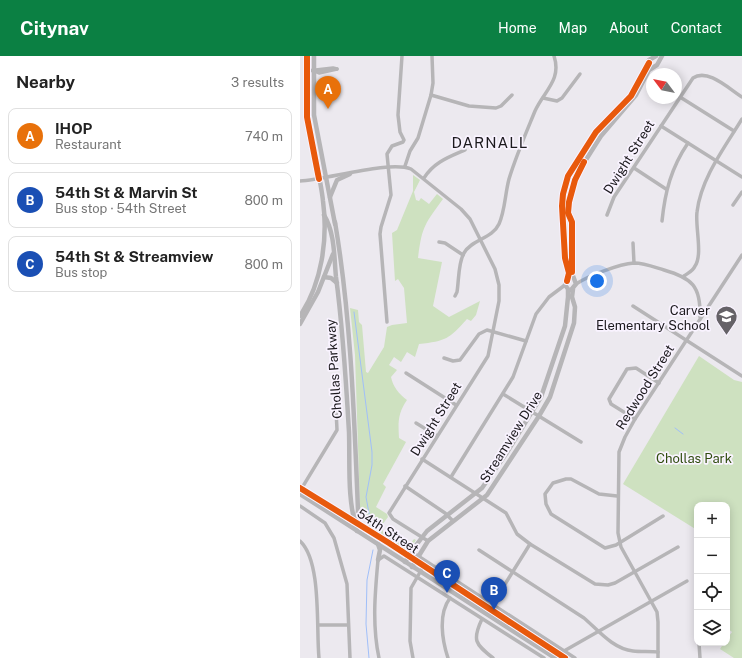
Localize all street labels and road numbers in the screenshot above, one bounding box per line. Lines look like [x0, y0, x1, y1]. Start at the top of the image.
street label: Dwight Street [600, 117, 658, 197]
street label: Chollas Parkway [323, 319, 345, 419]
street label: Redwood Street [613, 342, 677, 432]
street label: Dwight Street [407, 379, 465, 459]
street label: Streamview Drive [477, 388, 545, 486]
street label: 54th Street [354, 506, 422, 556]

